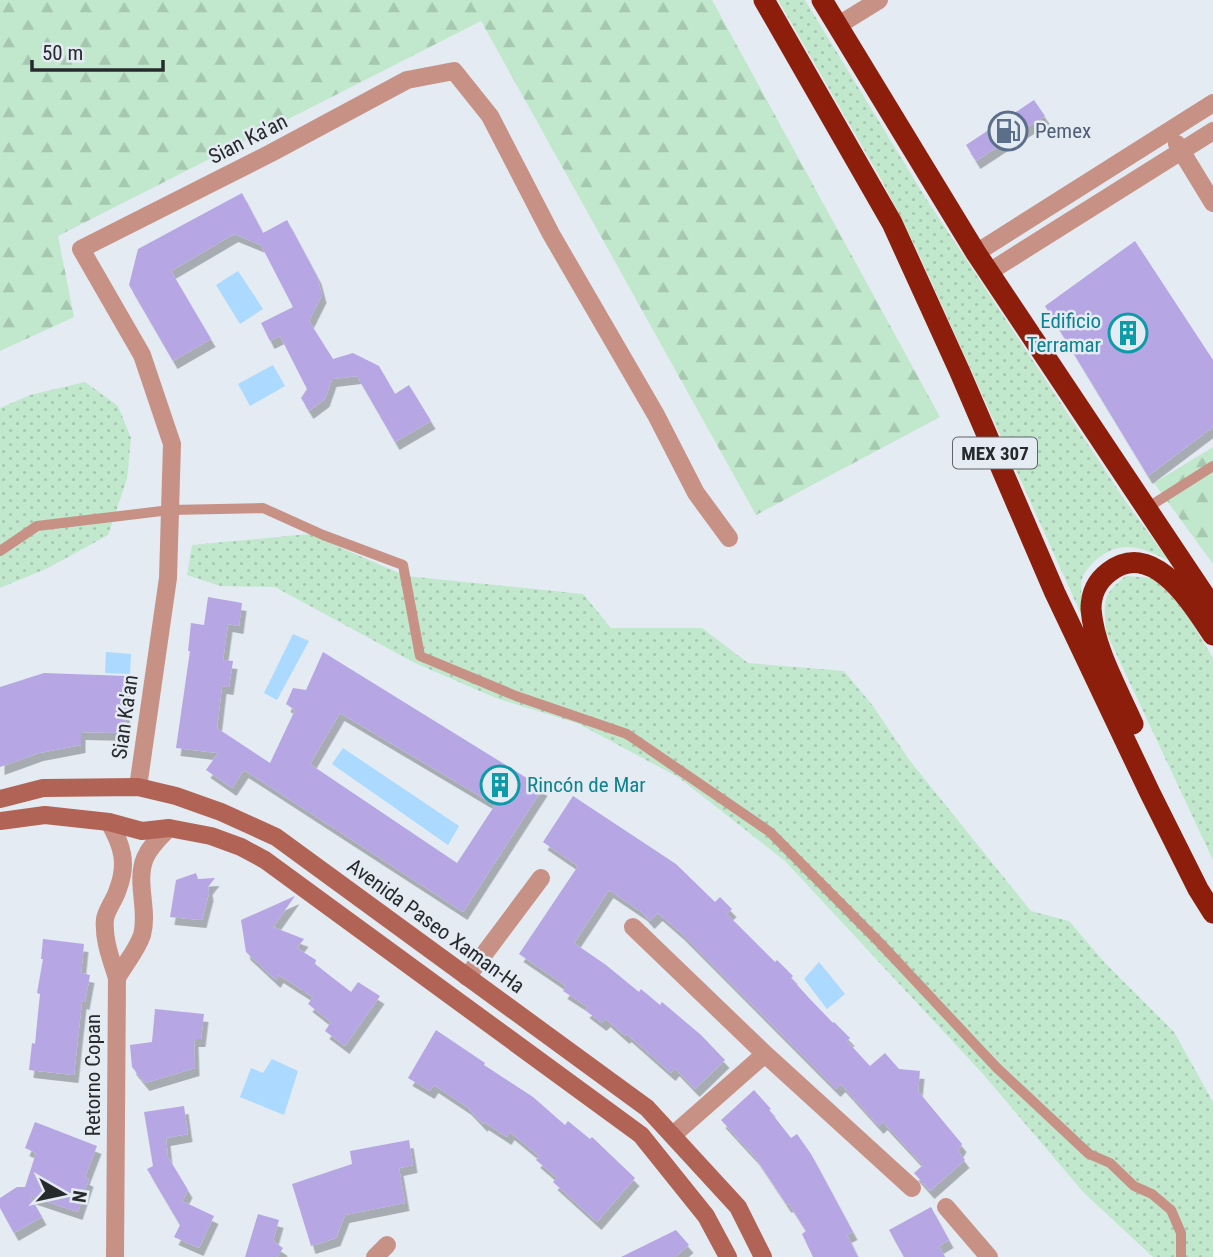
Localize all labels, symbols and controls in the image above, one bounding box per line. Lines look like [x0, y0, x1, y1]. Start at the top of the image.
scale bar [32, 28, 163, 72]
text: 50 m [42, 41, 83, 65]
street label: Sian Ka'an [205, 109, 291, 169]
fuel station icon: Pemex [987, 110, 1029, 152]
place label: Pemex [1035, 119, 1091, 143]
place label: Edificio Terramar [1027, 309, 1101, 357]
building icon: Edificio Terramar [1107, 312, 1149, 354]
road number: MEX 307 [953, 437, 1037, 468]
street label: Sian Ka'an [107, 673, 143, 761]
building icon: Rincón de Mar [479, 764, 521, 806]
place label: Rincón de Mar [527, 773, 646, 797]
street label: Avenida Paseo Xaman-Ha [343, 854, 529, 998]
street label: Retorno Copan [81, 1014, 105, 1136]
north arrow [28, 1159, 98, 1229]
text: N [67, 1189, 92, 1204]

